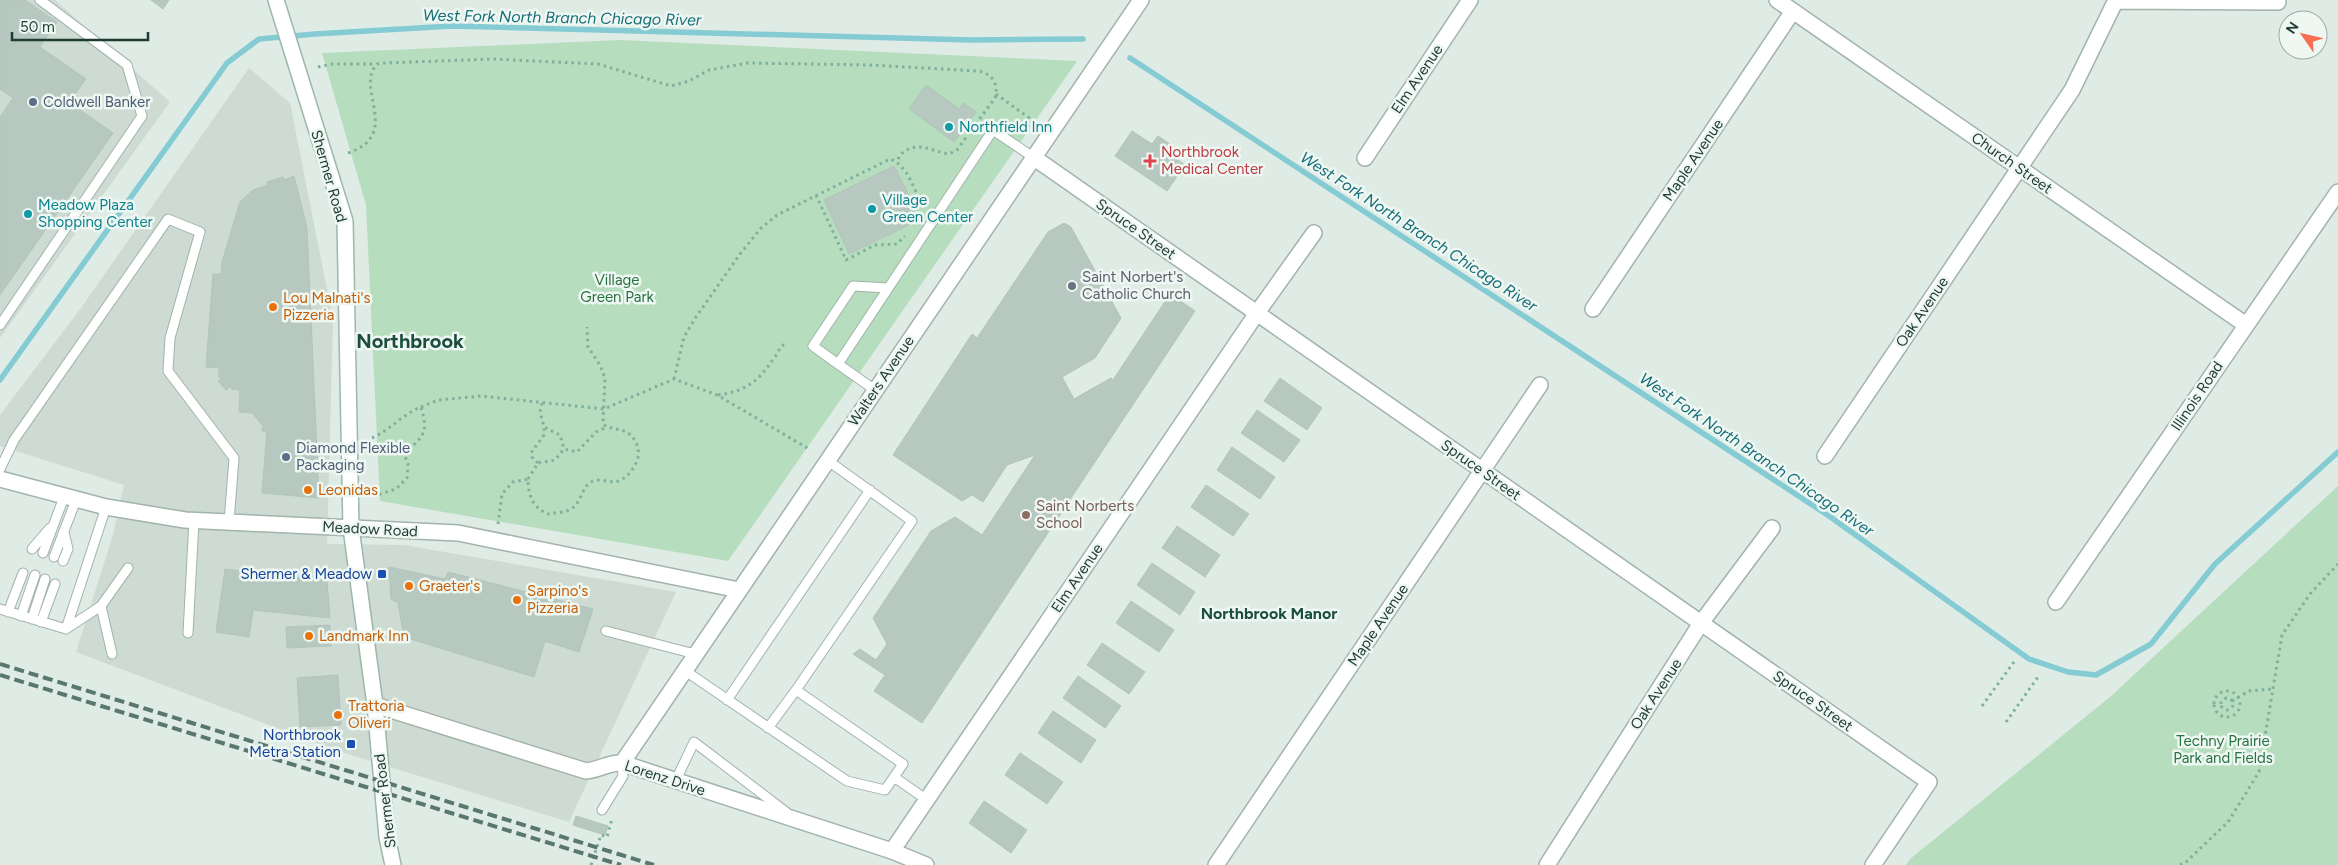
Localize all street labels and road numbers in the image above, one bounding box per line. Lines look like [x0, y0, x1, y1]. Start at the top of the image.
street label: Elm Avenue [1387, 41, 1447, 117]
street label: Maple Avenue [1659, 116, 1727, 204]
street label: Shermer Road [307, 128, 351, 224]
street label: Church Street [1968, 128, 2056, 198]
street label: Spruce Street [1093, 195, 1180, 263]
street label: Oak Avenue [1892, 273, 1952, 351]
street label: Walters Avenue [844, 332, 918, 430]
street label: Illinois Road [2167, 358, 2227, 434]
street label: Spruce Street [1438, 436, 1525, 504]
street label: Meadow Road [322, 518, 418, 540]
street label: Elm Avenue [1047, 540, 1107, 616]
street label: Maple Avenue [1344, 581, 1412, 669]
street label: Oak Avenue [1626, 655, 1686, 733]
street label: Spruce Street [1770, 667, 1857, 735]
street label: Shermer Road [370, 753, 400, 849]
street label: Lorenz Drive [622, 756, 708, 800]

